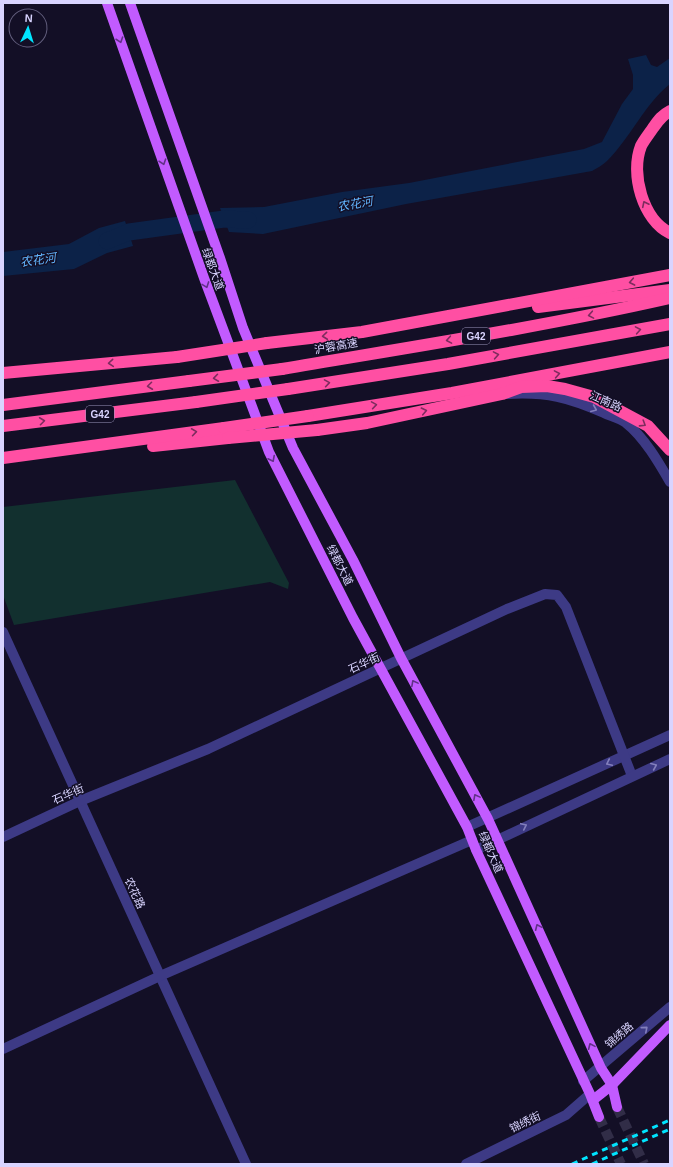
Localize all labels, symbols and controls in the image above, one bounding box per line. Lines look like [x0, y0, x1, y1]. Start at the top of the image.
north arrow [8, 8, 48, 48]
text: N [24, 12, 33, 24]
one-way arrow [115, 36, 124, 43]
one-way arrow [158, 159, 167, 166]
water label: 农花河 [336, 194, 376, 214]
one-way arrow [642, 201, 650, 209]
street label: 绿都大道 [200, 246, 226, 292]
water label: 农花河 [19, 250, 59, 269]
one-way arrow [629, 277, 635, 286]
one-way arrow [202, 281, 210, 288]
one-way arrow [588, 310, 594, 318]
one-way arrow [635, 326, 641, 335]
road number: G42 [462, 328, 490, 344]
one-way arrow [321, 332, 328, 341]
one-way arrow [446, 335, 452, 344]
street label: 沪蓉高速 [313, 336, 359, 356]
one-way arrow [493, 352, 499, 360]
one-way arrow [108, 359, 114, 368]
one-way arrow [554, 370, 560, 379]
one-way arrow [213, 373, 219, 382]
one-way arrow [324, 379, 330, 388]
one-way arrow [147, 381, 153, 390]
street label: 江南路 [588, 389, 624, 413]
one-way arrow [371, 402, 377, 410]
one-way arrow [590, 404, 598, 412]
road number: G42 [86, 406, 114, 422]
one-way arrow [421, 407, 427, 415]
one-way arrow [39, 417, 45, 426]
one-way arrow [639, 419, 646, 426]
one-way arrow [191, 428, 197, 437]
one-way arrow [267, 455, 275, 462]
street label: 绿都大道 [325, 543, 355, 587]
street label: 石华街 [347, 651, 381, 675]
one-way arrow [412, 680, 419, 687]
one-way arrow [605, 758, 612, 766]
one-way arrow [650, 763, 658, 771]
street label: 石华街 [50, 782, 86, 806]
one-way arrow [473, 794, 481, 801]
one-way arrow [519, 823, 527, 831]
street label: 绿都大道 [477, 829, 505, 875]
street label: 农花路 [123, 876, 147, 910]
one-way arrow [534, 924, 542, 931]
street label: 锦绣路 [603, 1020, 635, 1050]
one-way arrow [640, 1026, 648, 1033]
one-way arrow [588, 1042, 596, 1050]
street label: 锦绣街 [508, 1109, 542, 1135]

